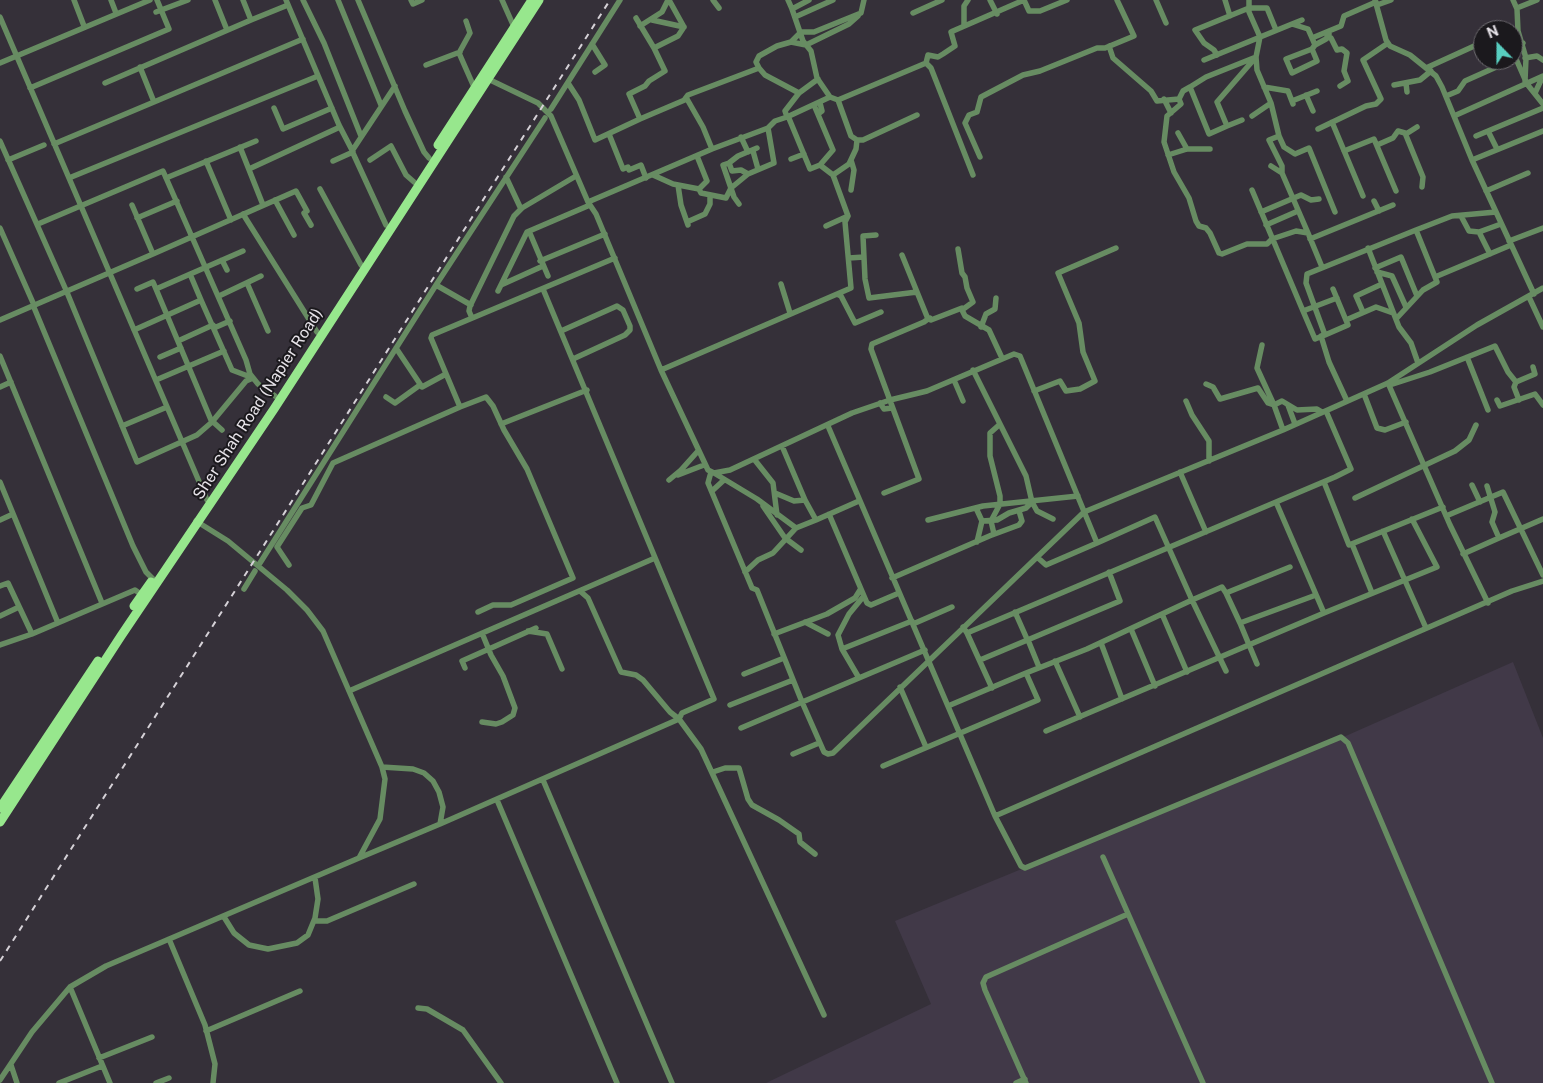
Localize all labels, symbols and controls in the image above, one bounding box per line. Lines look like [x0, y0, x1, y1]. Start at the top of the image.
north arrow [1473, 20, 1523, 70]
text: N [1485, 23, 1501, 41]
street label: Sher Shah Road (Napier Road) [189, 305, 327, 503]

